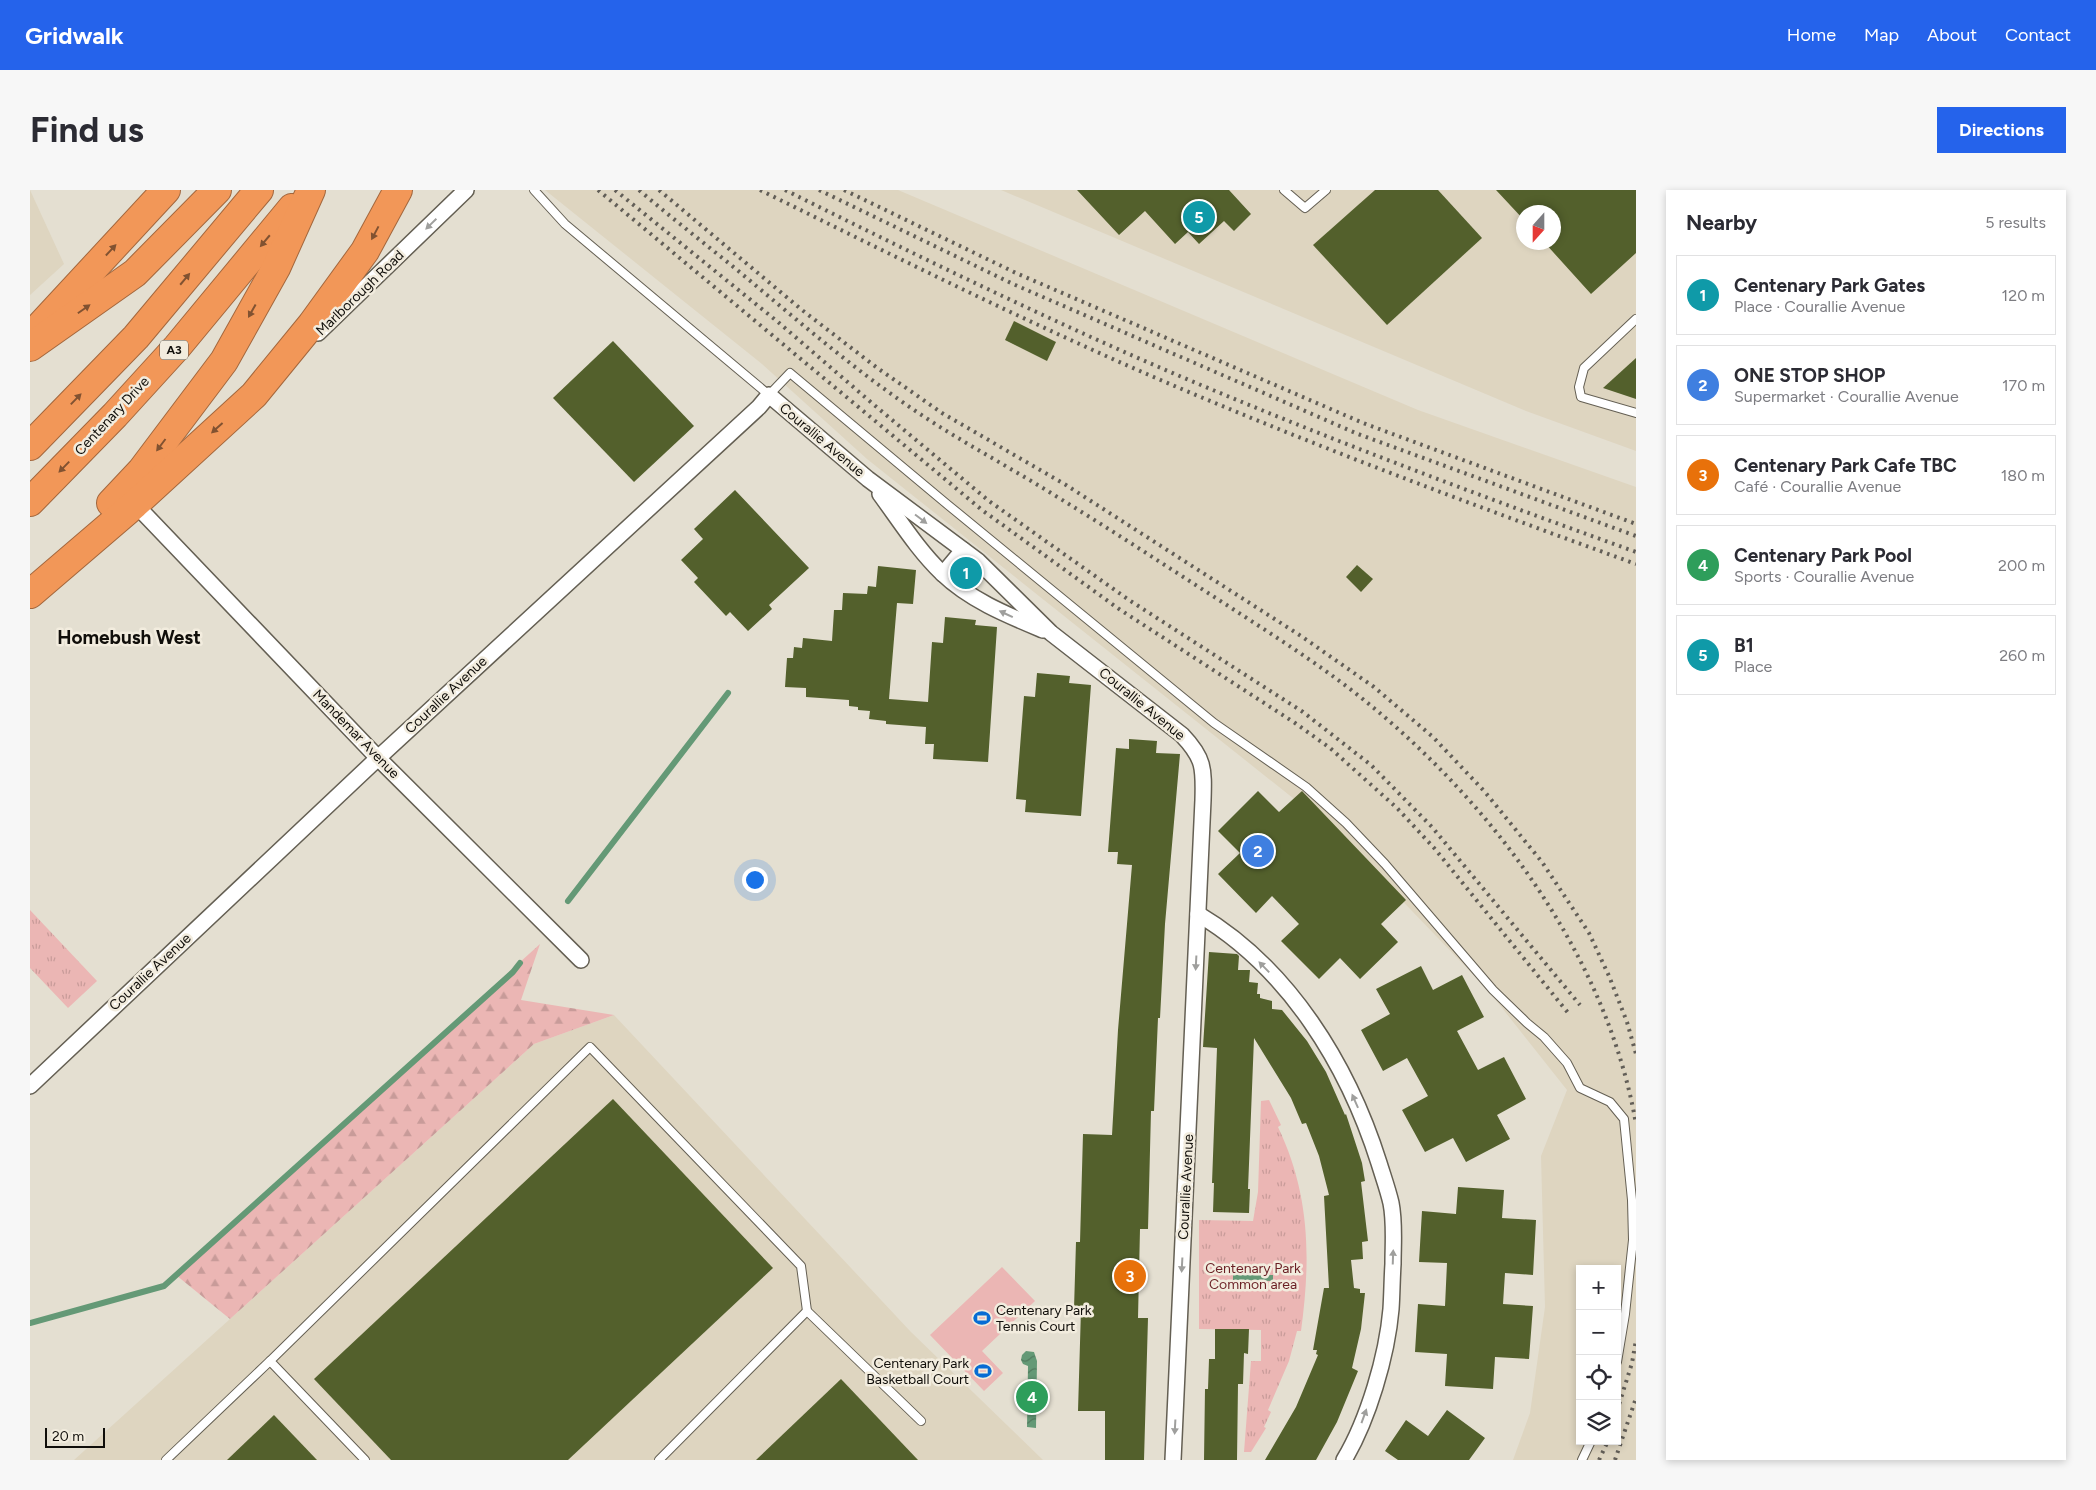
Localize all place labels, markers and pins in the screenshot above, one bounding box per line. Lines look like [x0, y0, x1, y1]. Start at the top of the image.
pin: 5 [1183, 198, 1215, 236]
pin: 1 [950, 554, 982, 592]
pin: 2 [1242, 832, 1274, 870]
pin: 3 [1114, 1257, 1146, 1295]
place label: Centenary Park Tennis Court [996, 1302, 1092, 1335]
sports icon: Centenary Park Tennis Court [972, 1308, 992, 1328]
place label: Centenary Park Basketball Court [866, 1355, 969, 1388]
sports icon: Centenary Park Basketball Court [973, 1361, 993, 1381]
pin: 4 [1016, 1378, 1048, 1416]

